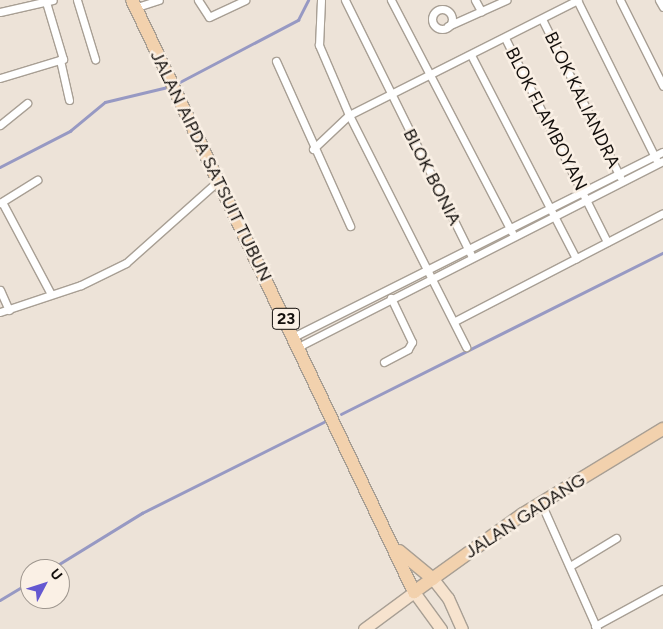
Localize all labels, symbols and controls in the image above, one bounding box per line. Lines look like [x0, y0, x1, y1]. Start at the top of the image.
street label: BLOK KALIANDRA [540, 28, 624, 172]
street label: BLOK FLAMBOYAN [501, 44, 591, 194]
street label: JALAN AIPDA SATSUIT TUBUN [146, 47, 276, 285]
street label: BLOK BONIA [398, 125, 466, 229]
road number: 23 [271, 306, 301, 332]
street label: JALAN GADANG [461, 469, 589, 563]
north arrow [20, 559, 70, 609]
text: U [46, 565, 66, 584]

